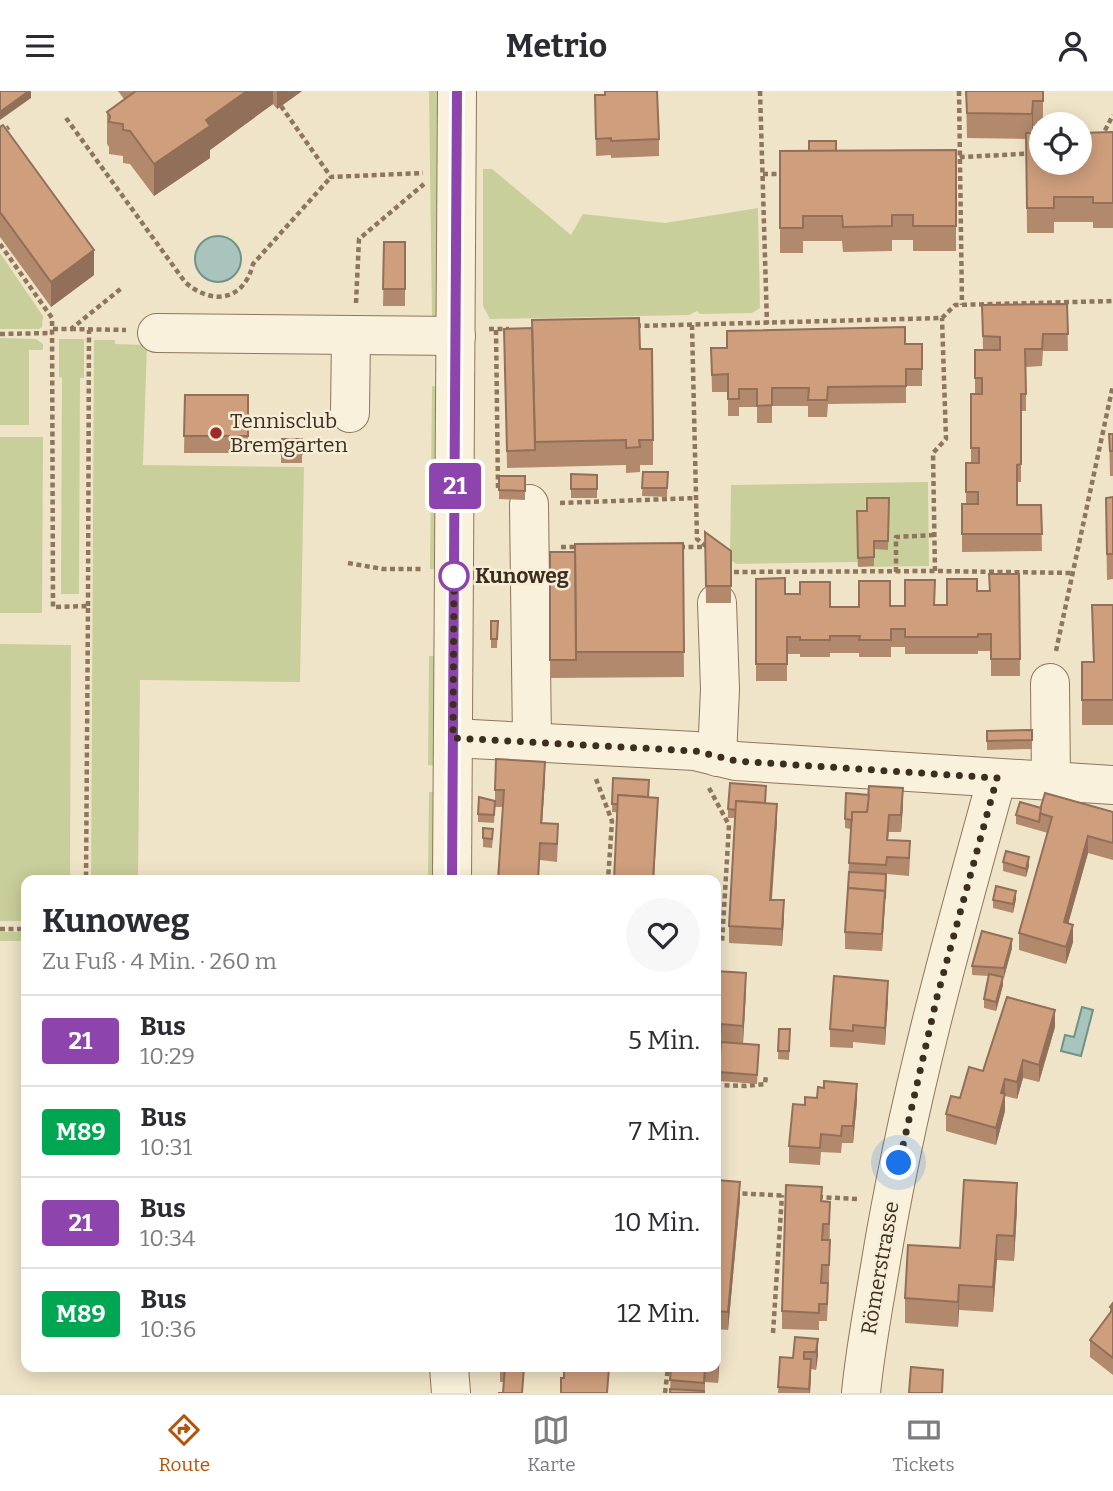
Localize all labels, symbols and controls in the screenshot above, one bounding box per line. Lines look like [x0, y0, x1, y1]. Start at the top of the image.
icon: menu [21, 27, 59, 65]
text: Metrio [506, 27, 607, 65]
icon: person [1054, 27, 1092, 65]
map controls [1029, 112, 1092, 175]
button: locate [1029, 112, 1092, 175]
place label: Tennisclub Bremgarten [230, 408, 348, 458]
marker: Tennisclub Bremgarten [208, 425, 224, 441]
line badge: 21 [424, 463, 486, 509]
text: 21 [443, 472, 467, 500]
marker: Kunoweg [439, 561, 469, 591]
place label: Kunoweg [475, 563, 569, 589]
button: heart [626, 898, 700, 972]
text: Kunoweg [42, 901, 190, 941]
text: Zu Fuß · 4 Min. · 260 m [42, 947, 277, 975]
text: Bus [140, 1011, 186, 1042]
text: 5 Min. [628, 1025, 700, 1056]
text: 21 [69, 1027, 92, 1055]
text: 10:29 [140, 1042, 195, 1070]
text: Bus [141, 1102, 186, 1133]
text: 7 Min. [629, 1116, 700, 1147]
text: M89 [56, 1118, 106, 1146]
text: 10:31 [141, 1133, 192, 1161]
your location [881, 1145, 916, 1180]
text: Bus [140, 1193, 186, 1224]
street label: Römerstrasse [855, 1199, 905, 1337]
text: 10 Min. [615, 1207, 700, 1238]
text: 21 [69, 1209, 92, 1237]
text: 10:34 [140, 1224, 195, 1252]
text: Bus [141, 1284, 186, 1315]
text: 12 Min. [617, 1298, 700, 1329]
text: M89 [56, 1300, 106, 1328]
text: 10:36 [141, 1315, 196, 1343]
tab: Route [158, 1411, 210, 1476]
tab: Karte [527, 1411, 576, 1476]
tab: Tickets [893, 1411, 955, 1476]

